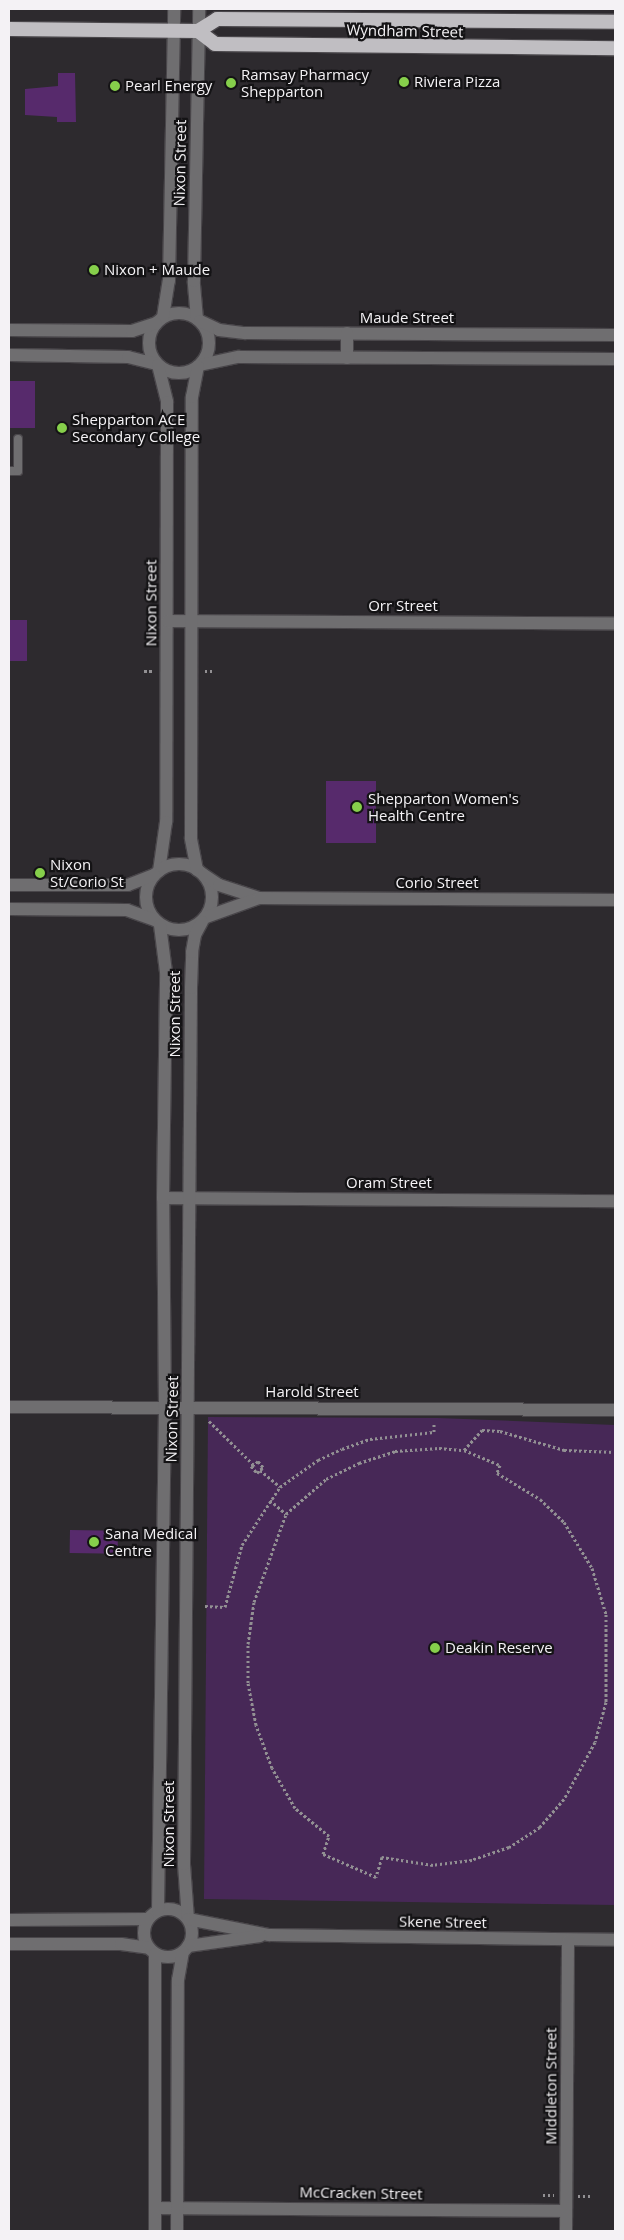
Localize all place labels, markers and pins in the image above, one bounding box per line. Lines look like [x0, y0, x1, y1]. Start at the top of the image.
place label: Ramsay Pharmacy Shepparton [241, 65, 369, 100]
place label: Riviera Pizza [414, 73, 500, 91]
marker: Riviera Pizza [398, 76, 410, 88]
place label: Pearl Energy [125, 77, 212, 95]
marker: Ramsay Pharmacy Shepparton [225, 77, 237, 89]
marker: Pearl Energy [109, 80, 121, 92]
place label: Nixon + Maude [104, 261, 210, 279]
marker: Nixon + Maude [88, 264, 100, 276]
place label: Shepparton ACE Secondary College [72, 410, 200, 445]
marker: Shepparton ACE Secondary College [56, 422, 68, 434]
place label: Shepparton Women's Health Centre [368, 789, 519, 824]
marker: Shepparton Women's Health Centre [350, 800, 364, 814]
place label: Nixon St/Corio St [50, 855, 124, 890]
marker: Nixon St/Corio St [34, 867, 46, 879]
place label: Sana Medical Centre [105, 1524, 197, 1559]
marker: Sana Medical Centre [87, 1535, 101, 1549]
place label: Deakin Reserve [445, 1639, 553, 1657]
marker: Deakin Reserve [429, 1642, 441, 1654]

